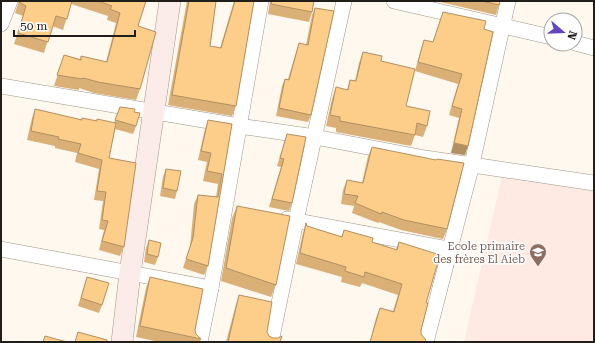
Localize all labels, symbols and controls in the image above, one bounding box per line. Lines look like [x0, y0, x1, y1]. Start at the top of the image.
scale bar [14, 12, 135, 38]
north arrow [543, 12, 583, 52]
text: 50 m [20, 19, 47, 33]
text: N [564, 29, 580, 42]
place label: Ecole primaire des frères El Aieb [433, 240, 525, 266]
school or university icon: Ecole primaire des frères El Aieb [528, 242, 548, 267]

